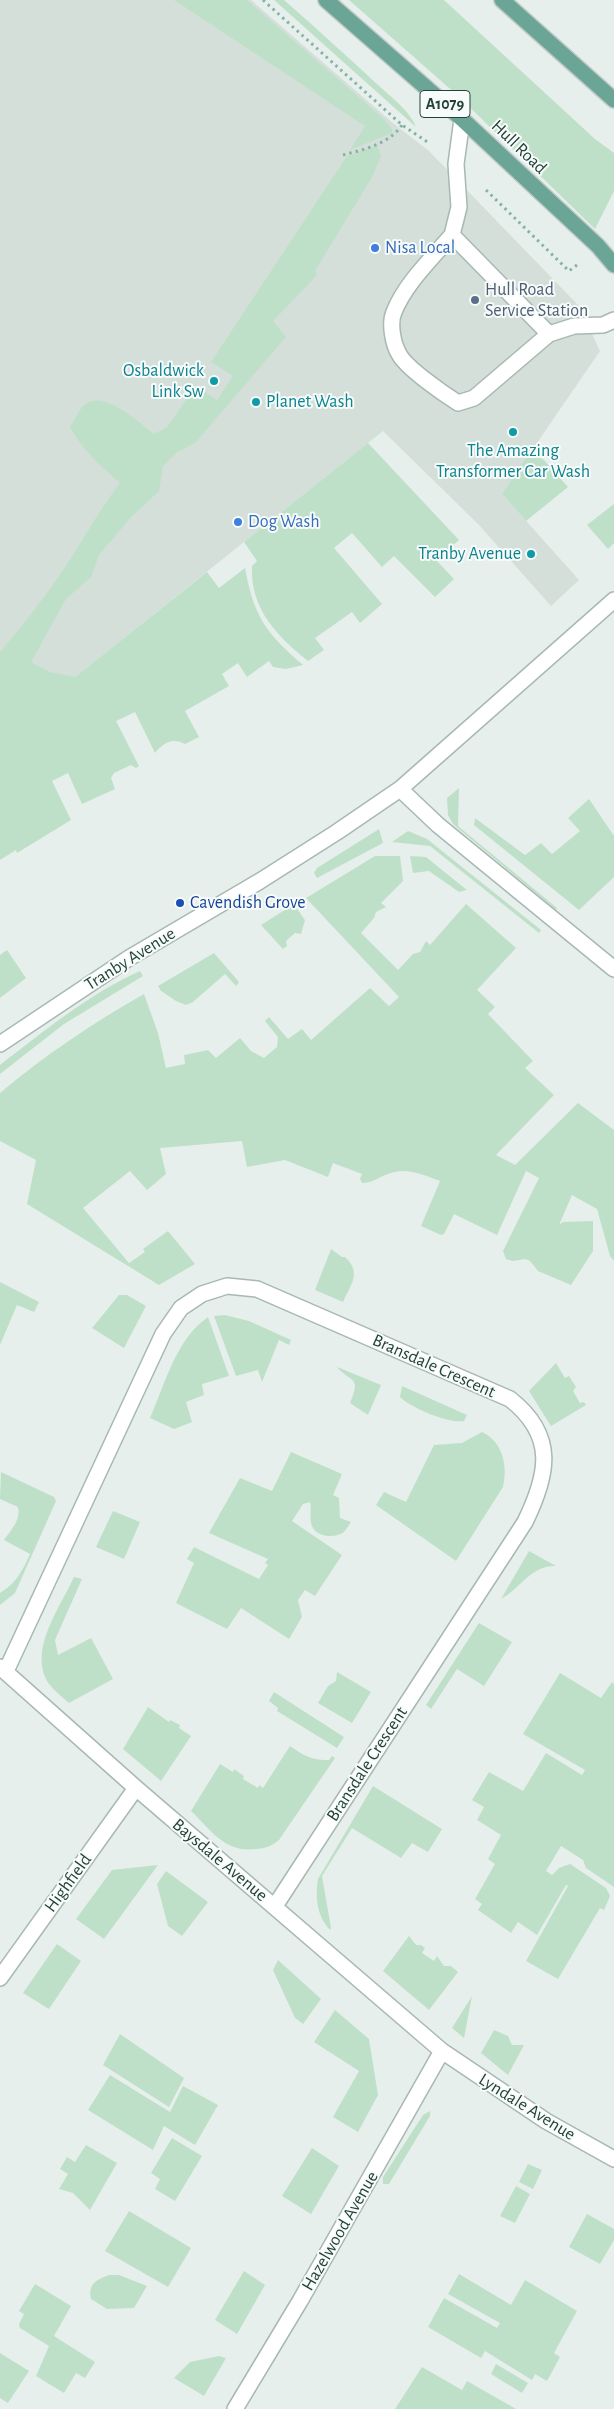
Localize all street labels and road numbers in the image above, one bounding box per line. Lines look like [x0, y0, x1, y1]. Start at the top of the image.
road number: A1079 [420, 90, 470, 118]
street label: Hull Road [487, 115, 551, 179]
street label: Tranby Avenue [81, 923, 179, 995]
street label: Bransdale Crescent [369, 1329, 499, 1403]
street label: Bransdale Crescent [322, 1703, 412, 1825]
street label: Baysdale Avenue [168, 1814, 272, 1906]
street label: Highfield [40, 1850, 96, 1916]
street label: Lyndale Avenue [475, 2069, 579, 2145]
street label: Hazelwood Avenue [297, 2167, 383, 2295]

